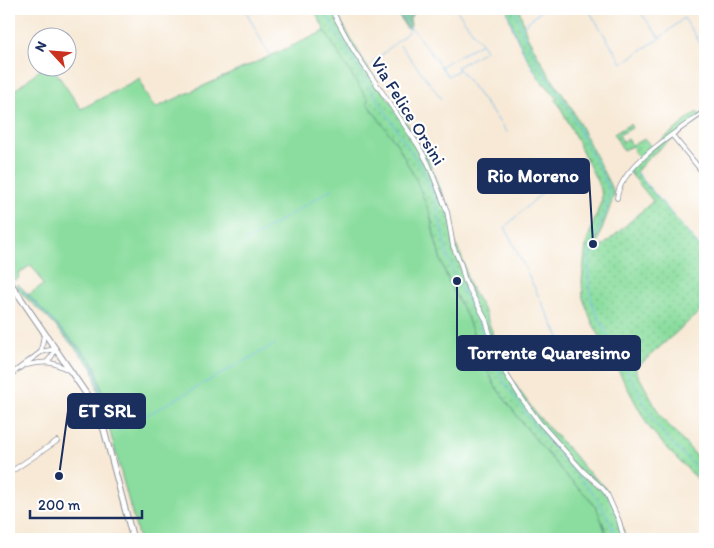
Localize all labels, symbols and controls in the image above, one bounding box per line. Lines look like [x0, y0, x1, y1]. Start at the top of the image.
north arrow [28, 28, 78, 78]
text: N [31, 39, 50, 54]
street label: Via Felice Orsini [366, 53, 450, 169]
callout: Rio Moreno [478, 159, 589, 193]
text: Rio Moreno [487, 164, 579, 187]
callout: Torrente Quaresimo [457, 336, 640, 370]
text: Torrente Quaresimo [467, 341, 631, 364]
callout: ET SRL [68, 394, 145, 428]
text: ET SRL [78, 399, 136, 422]
scale bar [30, 488, 142, 520]
text: 200 m [38, 496, 81, 514]

